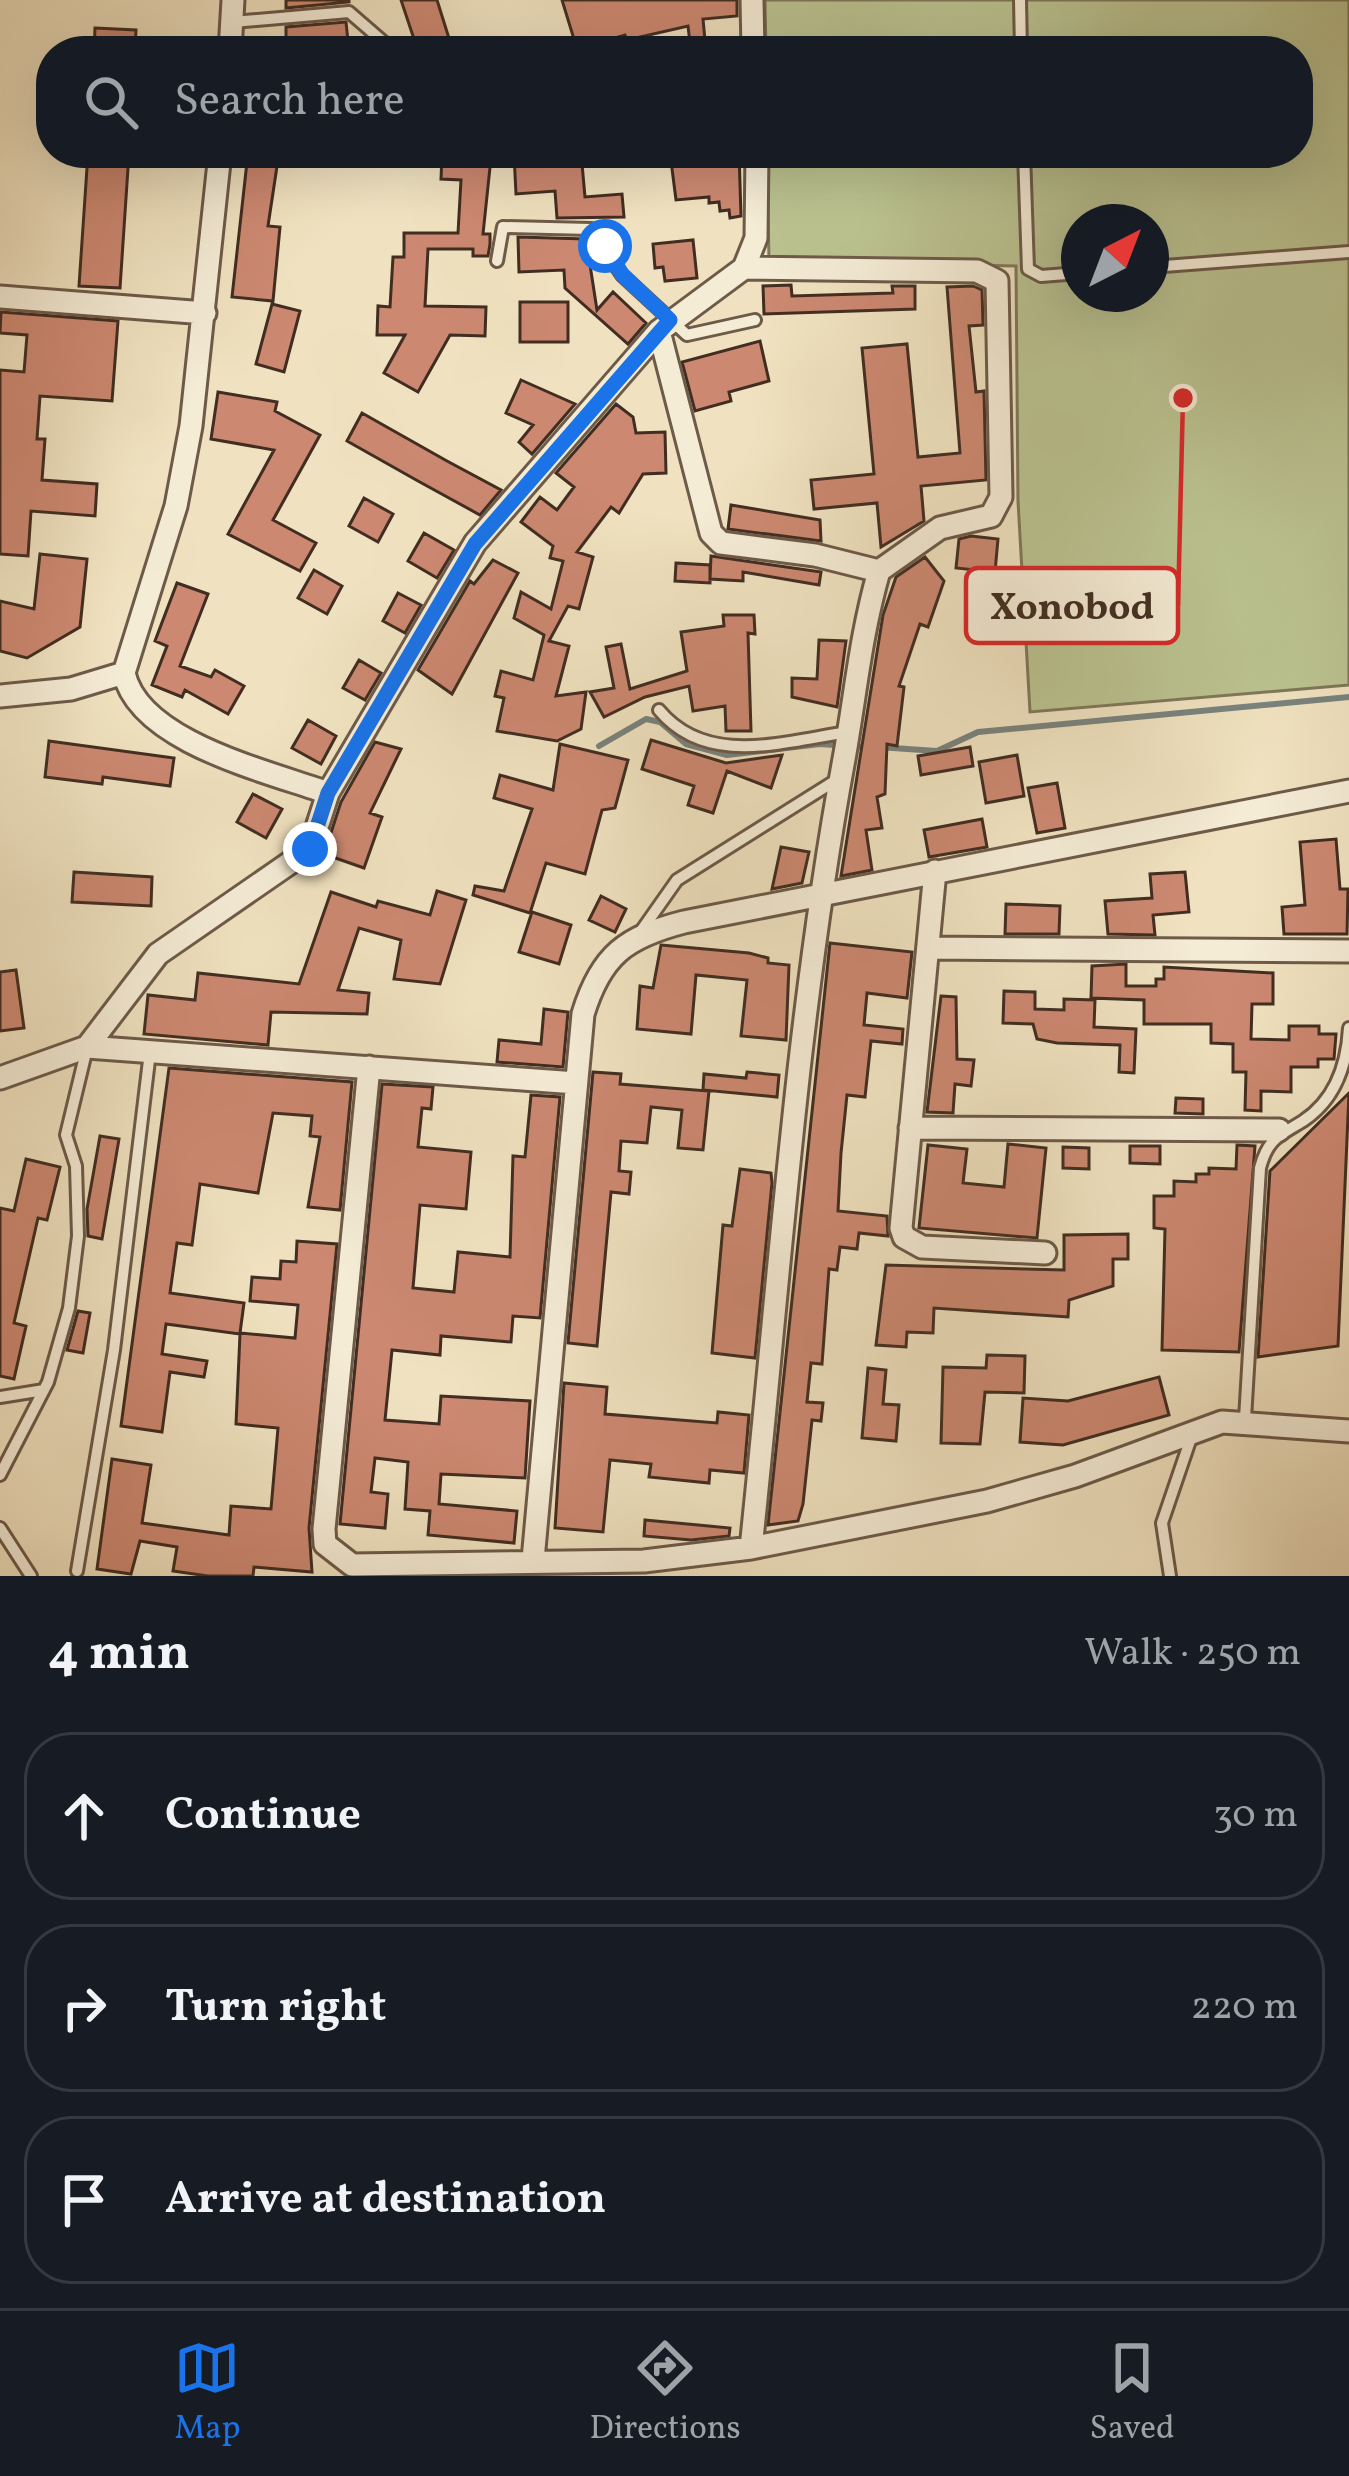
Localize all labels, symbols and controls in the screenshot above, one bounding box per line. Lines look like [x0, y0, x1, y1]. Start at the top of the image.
search box [36, 36, 1313, 168]
icon: search [78, 69, 144, 135]
text: Search here [174, 71, 405, 134]
north arrow [1061, 204, 1169, 312]
route start [578, 219, 632, 273]
callout: Xonobod [966, 568, 1178, 643]
text: Xonobod [990, 582, 1154, 636]
route end [283, 822, 337, 876]
text: 4 min [48, 1619, 190, 1690]
text: Walk · 250 m [1084, 1627, 1301, 1681]
icon: ahead [51, 1783, 117, 1849]
text: Continue [165, 1785, 361, 1848]
text: 30 m [1213, 1789, 1298, 1843]
icon: right [51, 1975, 117, 2041]
text: Turn right [165, 1977, 386, 2040]
text: 220 m [1191, 1981, 1298, 2035]
icon: arrive [51, 2167, 117, 2233]
text: Arrive at destination [165, 2169, 606, 2232]
tab: Map [174, 2335, 241, 2453]
tab: Directions [589, 2335, 741, 2453]
tab: Saved [1090, 2335, 1175, 2453]

